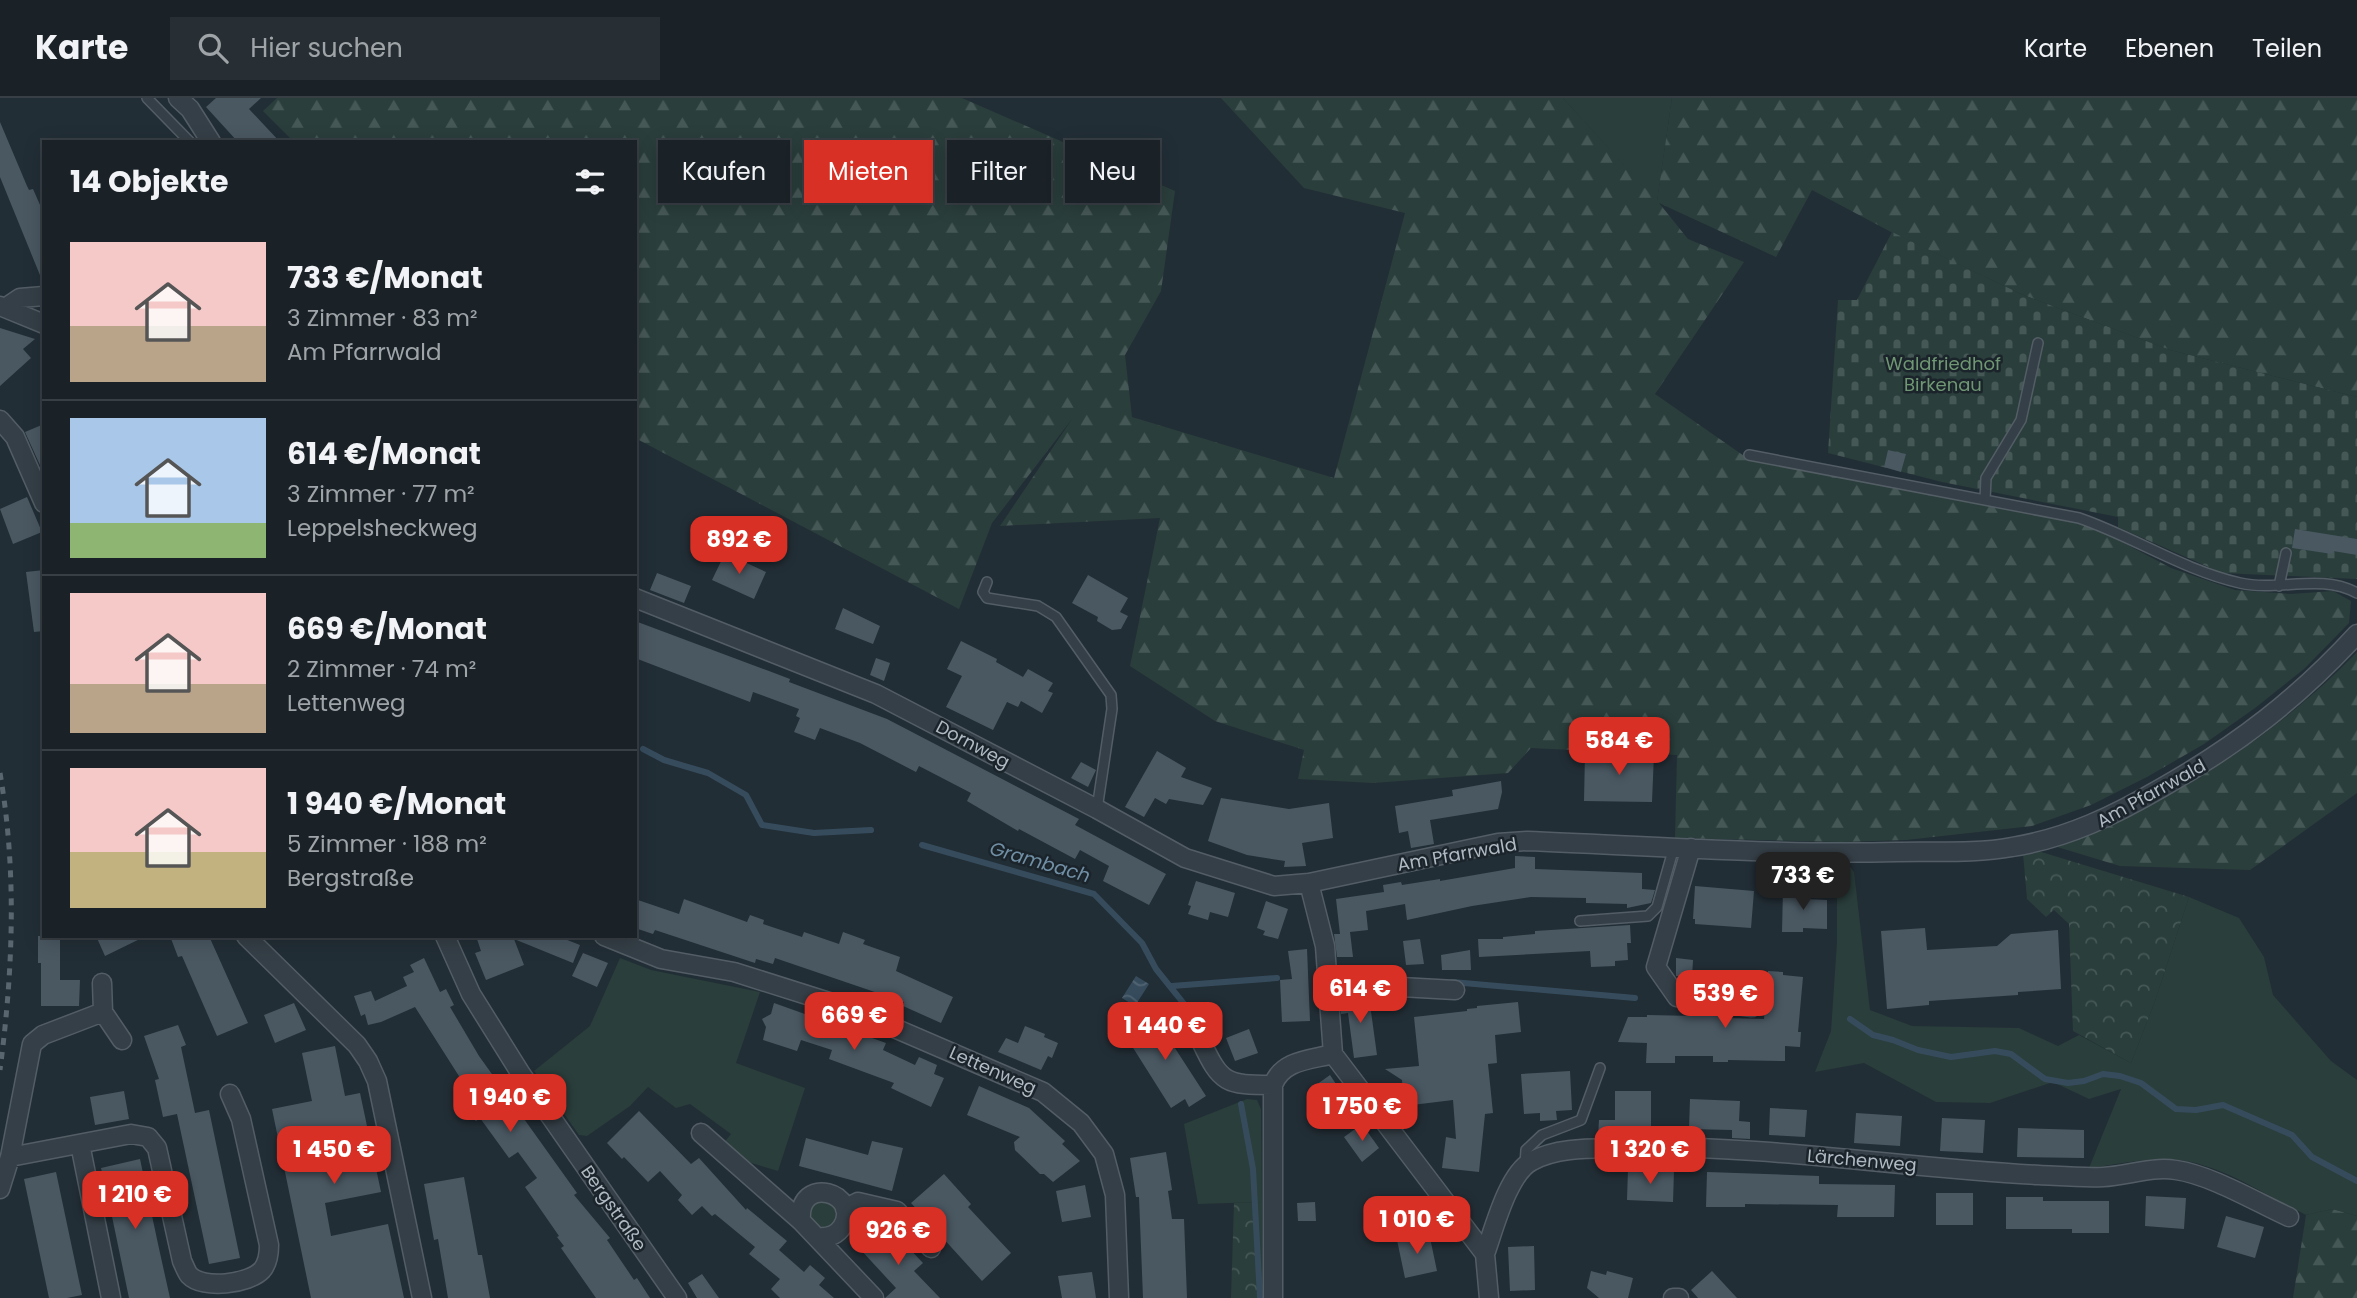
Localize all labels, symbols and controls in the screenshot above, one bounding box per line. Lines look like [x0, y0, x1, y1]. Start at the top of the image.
search box [170, 17, 660, 80]
text: Karte [35, 24, 128, 71]
icon: search [194, 29, 232, 67]
text: Hier suchen [250, 30, 403, 66]
text: Karte [2024, 32, 2087, 65]
text: Ebenen [2125, 32, 2214, 65]
text: Teilen [2252, 32, 2322, 65]
chip: Kaufen [658, 140, 790, 203]
chip: Mieten [804, 140, 933, 203]
chip: Filter [947, 140, 1051, 203]
chip: Neu [1065, 140, 1160, 203]
text: 14 Objekte [70, 160, 228, 203]
icon: filters [571, 163, 609, 201]
text: 733 €/Monat [287, 256, 483, 299]
icon: home [126, 270, 210, 354]
text: 3 Zimmer · 83 m² [287, 302, 478, 334]
text: Am Pfarrwald [287, 336, 442, 368]
park label: Waldfriedhof Birkenau [1885, 351, 2001, 397]
text: 614 €/Monat [287, 432, 481, 475]
icon: home [126, 446, 210, 530]
text: 3 Zimmer · 77 m² [287, 478, 475, 510]
text: Leppelsheckweg [287, 512, 478, 544]
pin: 892 € [690, 517, 788, 576]
text: 892 € [706, 523, 772, 555]
text: 669 €/Monat [287, 607, 487, 650]
icon: home [126, 621, 210, 705]
text: 2 Zimmer · 74 m² [287, 653, 476, 685]
text: Lettenweg [287, 687, 406, 719]
street label: Dornweg [932, 714, 1014, 774]
pin: 584 € [1570, 718, 1668, 777]
text: 584 € [1585, 724, 1653, 756]
street label: Am Pfarrwald [2092, 753, 2210, 833]
text: 1 940 €/Monat [287, 782, 506, 825]
icon: home [126, 796, 210, 880]
text: 5 Zimmer · 188 m² [287, 828, 487, 860]
street label: Am Pfarrwald [1395, 831, 1519, 877]
water label: Grambach [986, 835, 1094, 889]
pin: 733 € [1754, 852, 1852, 912]
text: 733 € [1771, 859, 1835, 891]
text: Bergstraße [287, 862, 414, 894]
pin: 614 € [1311, 965, 1409, 1025]
pin: 539 € [1676, 970, 1774, 1030]
text: 614 € [1329, 972, 1391, 1004]
text: 539 € [1692, 977, 1758, 1009]
pin: 669 € [805, 992, 903, 1052]
text: 669 € [821, 999, 887, 1031]
pin: 1 440 € [1100, 1002, 1230, 1062]
text: 1 440 € [1124, 1009, 1206, 1041]
street label: Lettenweg [946, 1040, 1040, 1100]
pin: 1 940 € [445, 1074, 575, 1134]
text: 1 940 € [469, 1081, 551, 1113]
pin: 1 750 € [1297, 1084, 1427, 1143]
text: 1 750 € [1323, 1090, 1401, 1122]
pin: 1 450 € [269, 1126, 399, 1186]
pin: 1 320 € [1585, 1126, 1715, 1186]
text: 1 450 € [293, 1133, 375, 1165]
text: 1 320 € [1611, 1133, 1689, 1165]
street label: Lärchenweg [1806, 1143, 1918, 1177]
street label: Bergstraße [575, 1160, 653, 1256]
pin: 1 210 € [70, 1172, 200, 1231]
text: 1 210 € [98, 1178, 172, 1210]
pin: 1 010 € [1352, 1196, 1482, 1256]
text: 1 010 € [1379, 1203, 1455, 1235]
pin: 926 € [849, 1208, 947, 1267]
text: 926 € [865, 1214, 931, 1246]

